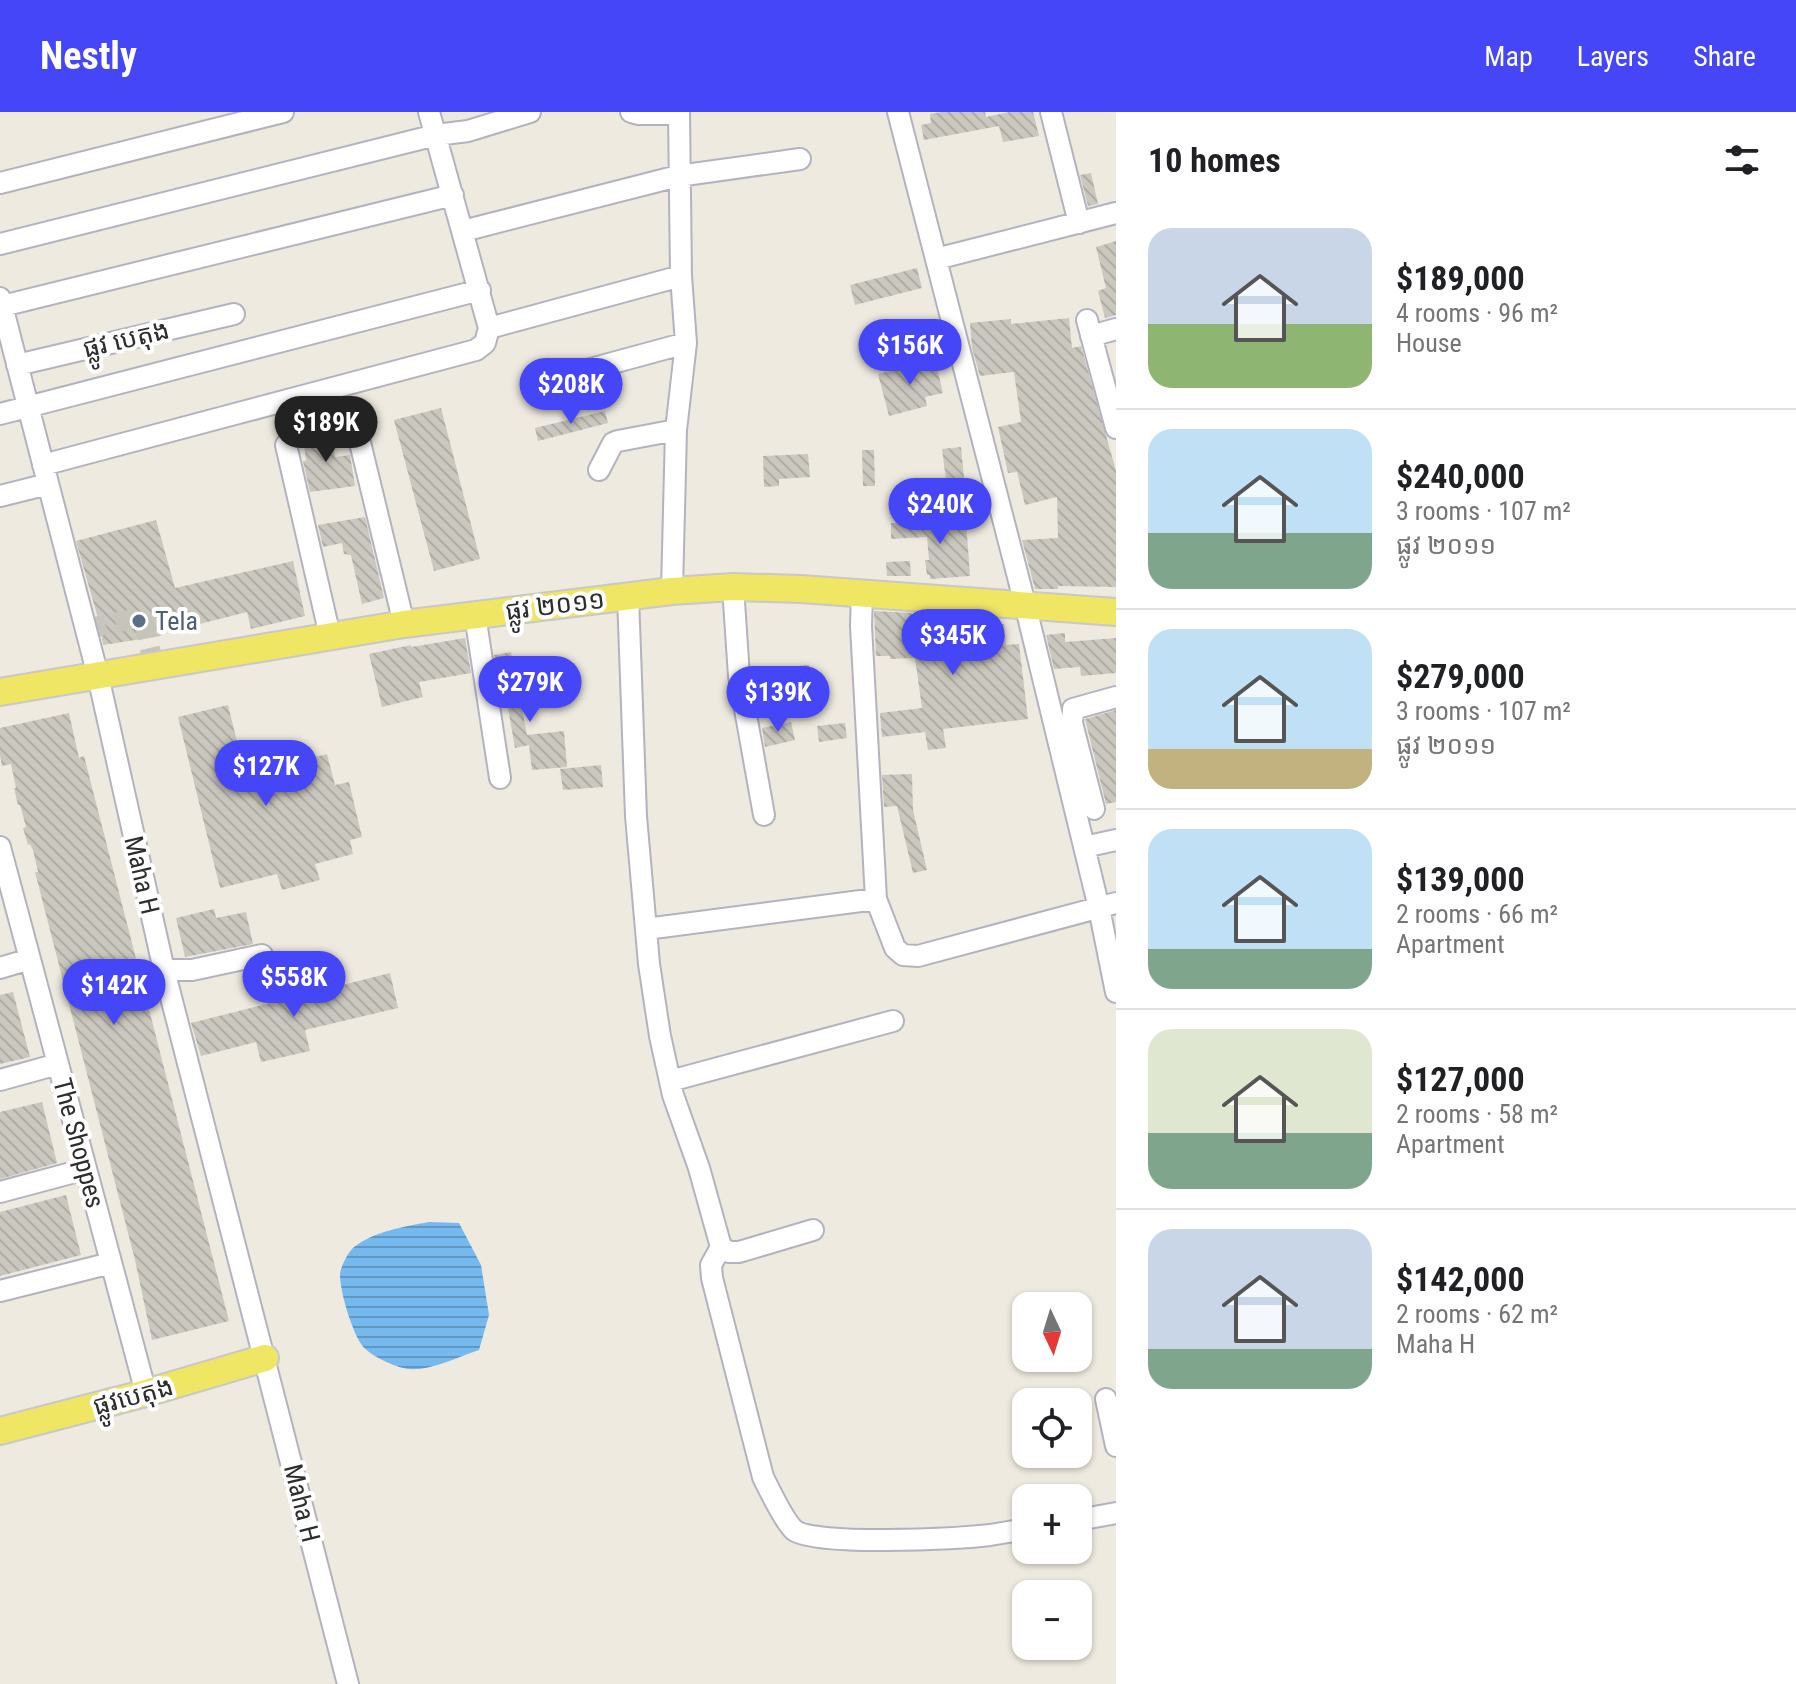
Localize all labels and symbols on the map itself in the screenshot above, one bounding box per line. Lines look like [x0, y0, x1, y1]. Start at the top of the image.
street label: ផ្លូវ បេតុង [80, 314, 174, 372]
pin: $156K [854, 319, 966, 387]
pin: $208K [515, 358, 627, 426]
pin: $189K [270, 396, 382, 464]
pin: $240K [884, 478, 996, 546]
street label: ផ្លូវ ២០១១ [504, 584, 608, 635]
place label: Tela [155, 606, 198, 636]
pin: $345K [897, 609, 1009, 677]
marker: Tela [130, 612, 148, 630]
pin: $279K [474, 656, 586, 724]
pin: $139K [722, 666, 834, 734]
pin: $127K [210, 740, 322, 808]
street label: Maha H [118, 833, 166, 917]
pin: $558K [238, 951, 350, 1019]
pin: $142K [58, 959, 170, 1027]
street label: The Shoppes [47, 1075, 111, 1211]
north arrow [1012, 1292, 1092, 1372]
street label: ផ្លូវបេតុង [90, 1371, 179, 1430]
street label: Maha H [278, 1461, 326, 1545]

